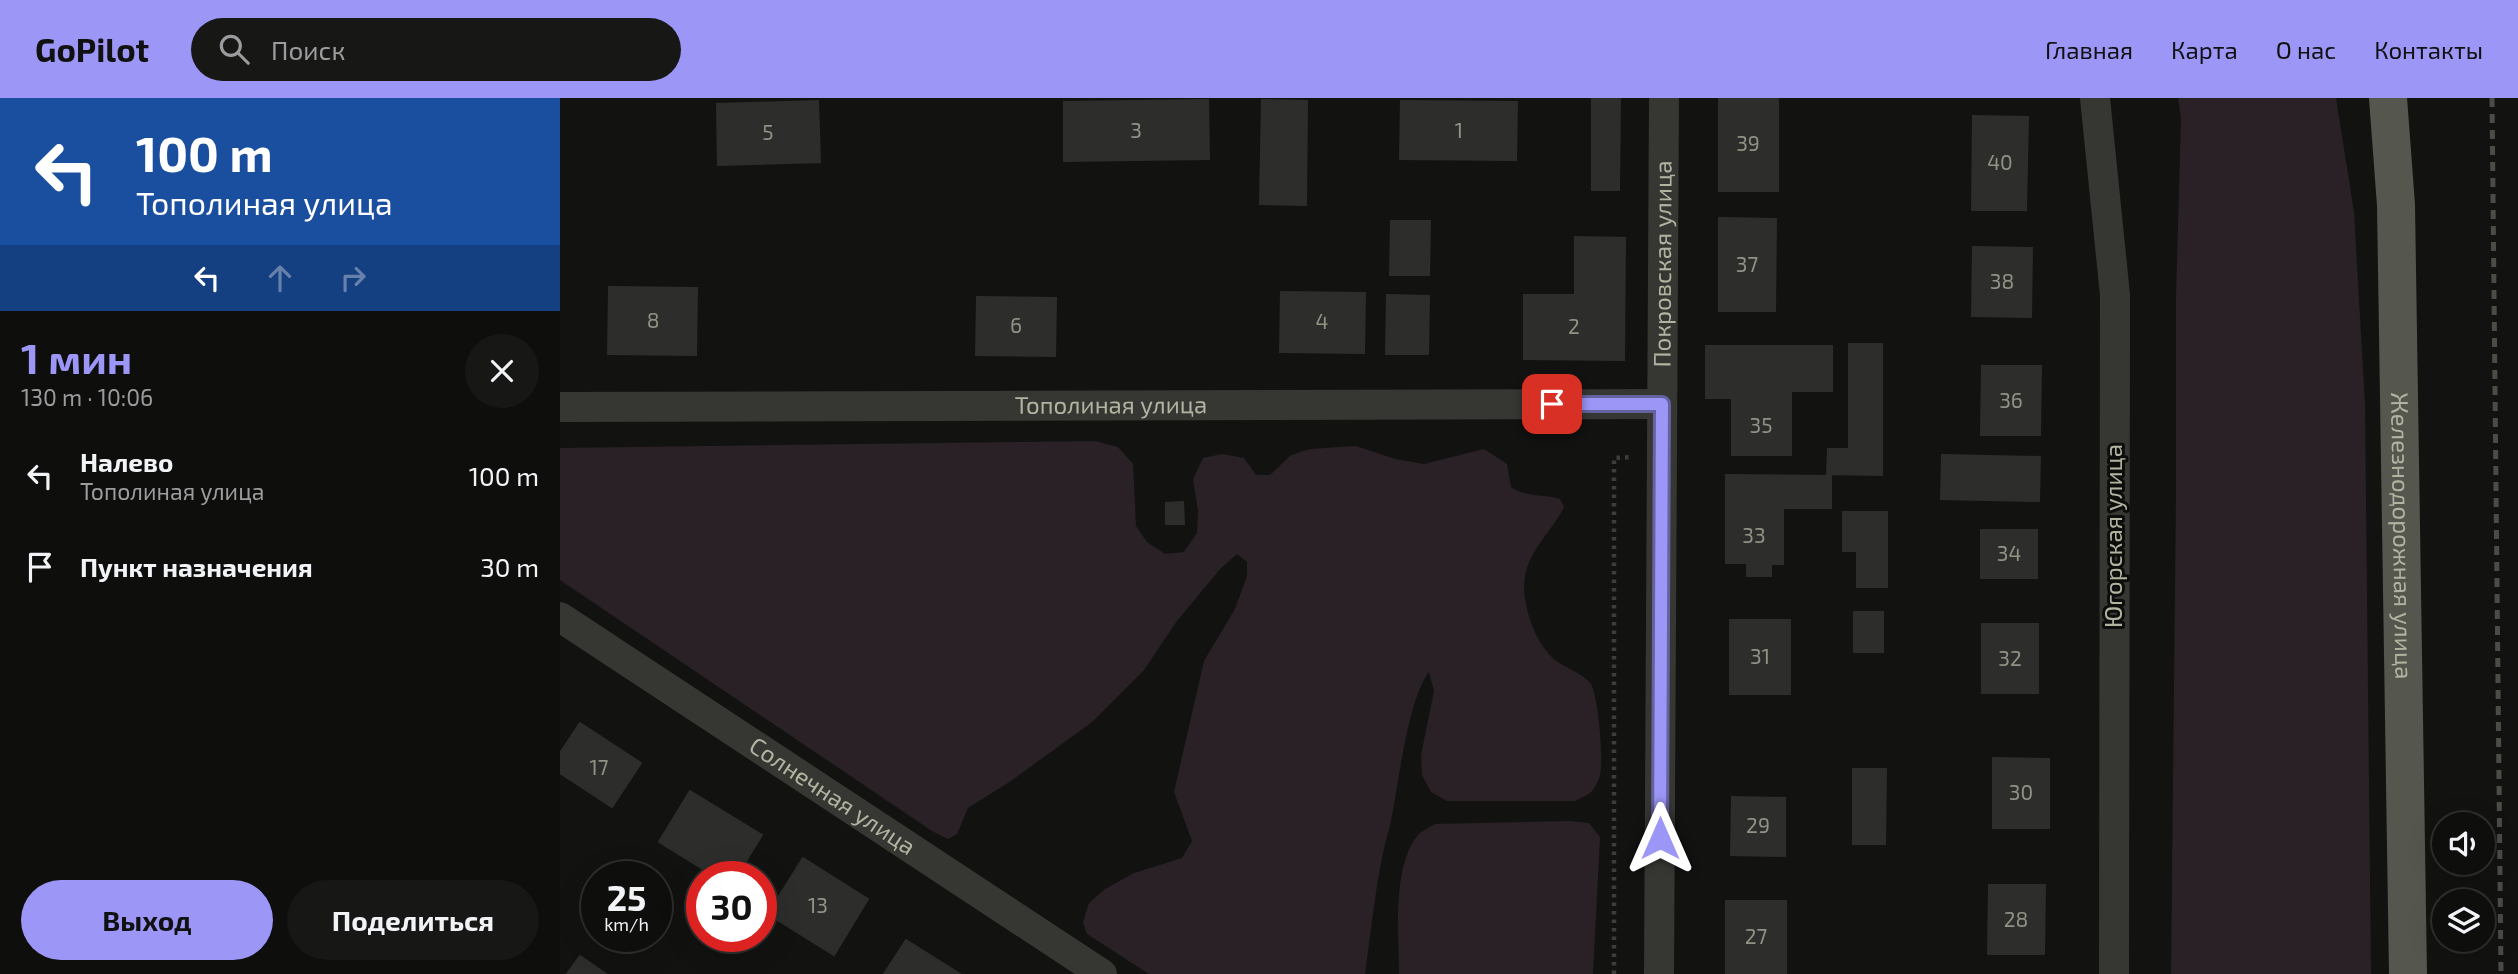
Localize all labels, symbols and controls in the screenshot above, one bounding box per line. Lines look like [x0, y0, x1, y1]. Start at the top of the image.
search box [191, 18, 681, 81]
text: GoPilot [35, 29, 149, 69]
icon: search [215, 30, 253, 68]
text: Поиск [271, 34, 345, 65]
text: Главная [2045, 35, 2133, 64]
text: Карта [2171, 35, 2238, 64]
text: О нас [2276, 35, 2336, 64]
text: Контакты [2374, 35, 2483, 64]
house number: 3 [1130, 117, 1142, 142]
house number: 1 [1455, 117, 1463, 142]
house number: 5 [762, 119, 774, 144]
text: 100 m [136, 123, 273, 182]
icon: left [21, 126, 112, 217]
house number: 39 [1736, 130, 1760, 155]
house number: 40 [1987, 149, 2013, 174]
street label: Покровская улица [1646, 160, 1677, 368]
text: Тополиная улица [136, 183, 393, 221]
house number: 37 [1736, 251, 1758, 276]
icon: left [188, 259, 226, 297]
icon: ahead [261, 259, 299, 297]
icon: right [334, 259, 372, 297]
house number: 38 [1990, 268, 2014, 293]
house number: 8 [647, 307, 659, 332]
house number: 4 [1316, 308, 1328, 333]
house number: 6 [1010, 312, 1022, 337]
house number: 2 [1568, 313, 1580, 338]
text: 1 мин [21, 332, 132, 382]
button: close [465, 334, 539, 408]
pin [1522, 374, 1582, 434]
text: 130 m · 10:06 [21, 383, 153, 411]
icon: arrive [1533, 385, 1571, 423]
house number: 36 [1999, 387, 2023, 412]
street label: Тополиная улица [1015, 389, 1207, 419]
street label: Железнодорожная улица [2386, 392, 2419, 680]
house number: 35 [1750, 412, 1772, 437]
street label: Югорская улица [2098, 444, 2128, 628]
text: Налево [80, 446, 173, 477]
icon: left [21, 457, 59, 495]
text: 100 m [469, 460, 539, 491]
text: Тополиная улица [80, 477, 264, 505]
house number: 33 [1742, 522, 1766, 547]
house number: 34 [1997, 540, 2021, 565]
icon: arrive [21, 548, 59, 586]
text: Пункт назначения [80, 551, 313, 582]
text: 30 m [480, 551, 539, 582]
house number: 31 [1750, 643, 1770, 668]
house number: 32 [1998, 645, 2022, 670]
street label: Солнечная улица [745, 730, 922, 860]
house number: 17 [589, 754, 609, 779]
house number: 30 [2009, 779, 2033, 804]
position arrow [1623, 801, 1697, 875]
house number: 29 [1746, 812, 1770, 837]
map controls [2432, 812, 2495, 952]
button: sound [2432, 812, 2495, 875]
speed limit sign: 30 [686, 861, 777, 952]
text: 25 [607, 876, 646, 918]
button: Выход [21, 880, 273, 960]
button: Поделиться [287, 880, 539, 960]
button: layers [2432, 889, 2495, 952]
house number: 13 [808, 892, 828, 917]
house number: 28 [2004, 906, 2028, 931]
text: km/h [604, 913, 649, 935]
house number: 27 [1745, 923, 1768, 948]

